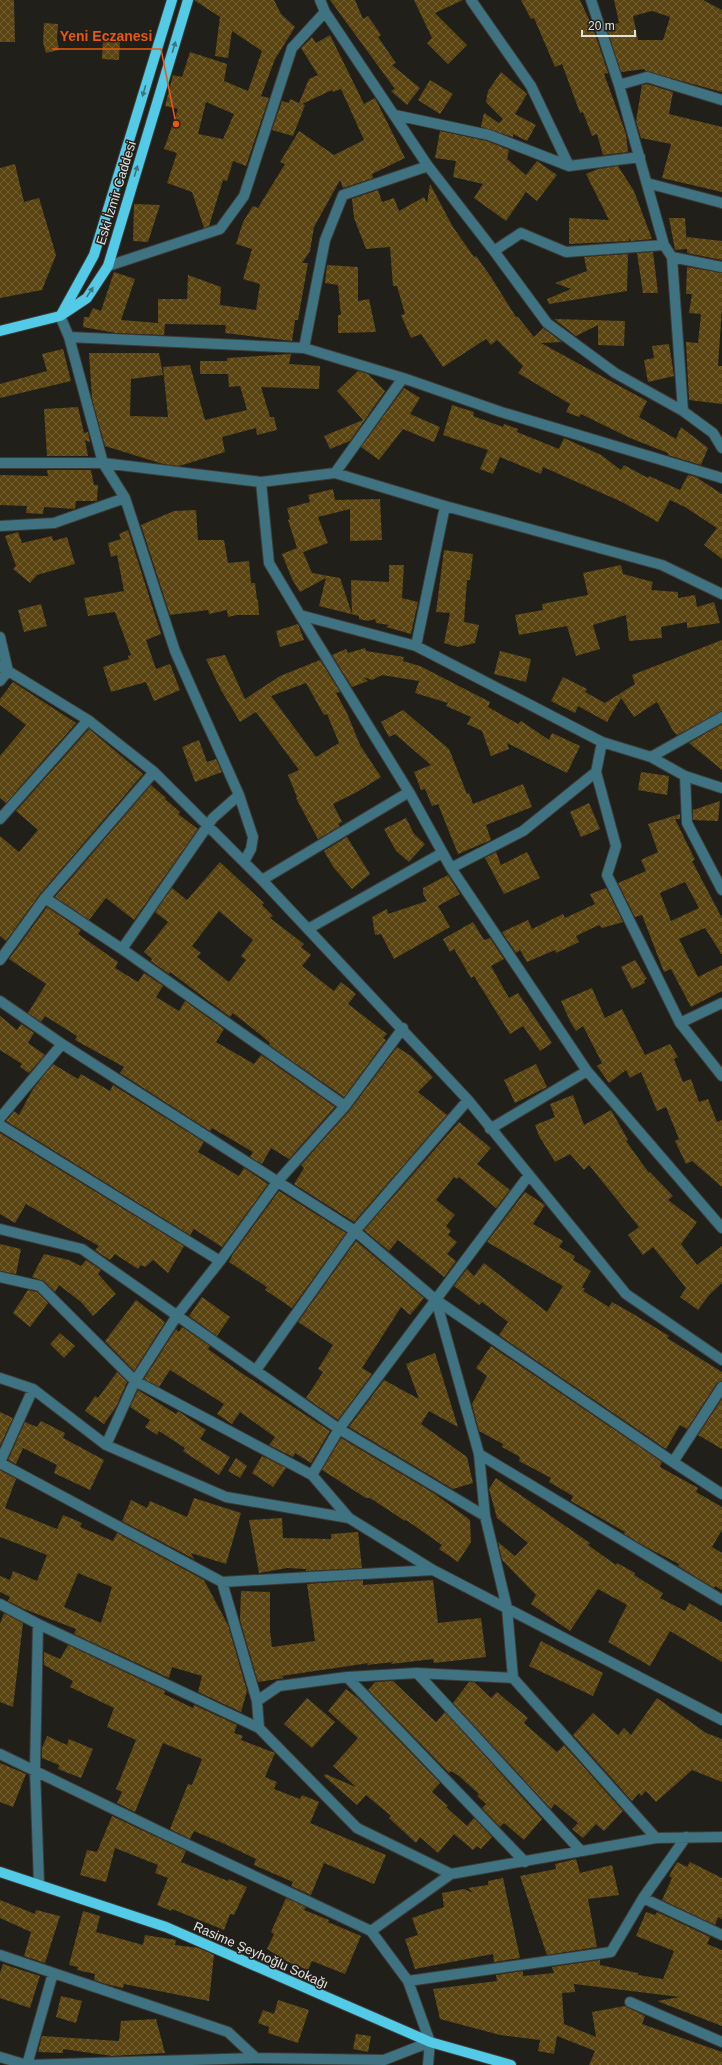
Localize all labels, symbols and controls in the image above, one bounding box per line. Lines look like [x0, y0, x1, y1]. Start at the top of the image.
scale bar [582, 12, 635, 38]
text: 20 m [588, 19, 615, 33]
callout: Yeni Eczanesi [52, 23, 161, 49]
text: Yeni Eczanesi [60, 28, 152, 44]
one-way arrow [171, 41, 177, 53]
one-way arrow [141, 85, 147, 97]
street label: Eski İzmir Caddesi [93, 139, 139, 247]
one-way arrow [133, 165, 139, 177]
one-way arrow [86, 287, 94, 297]
street label: Rasime Şeyhoğlu Sokağı [191, 1918, 331, 1992]

